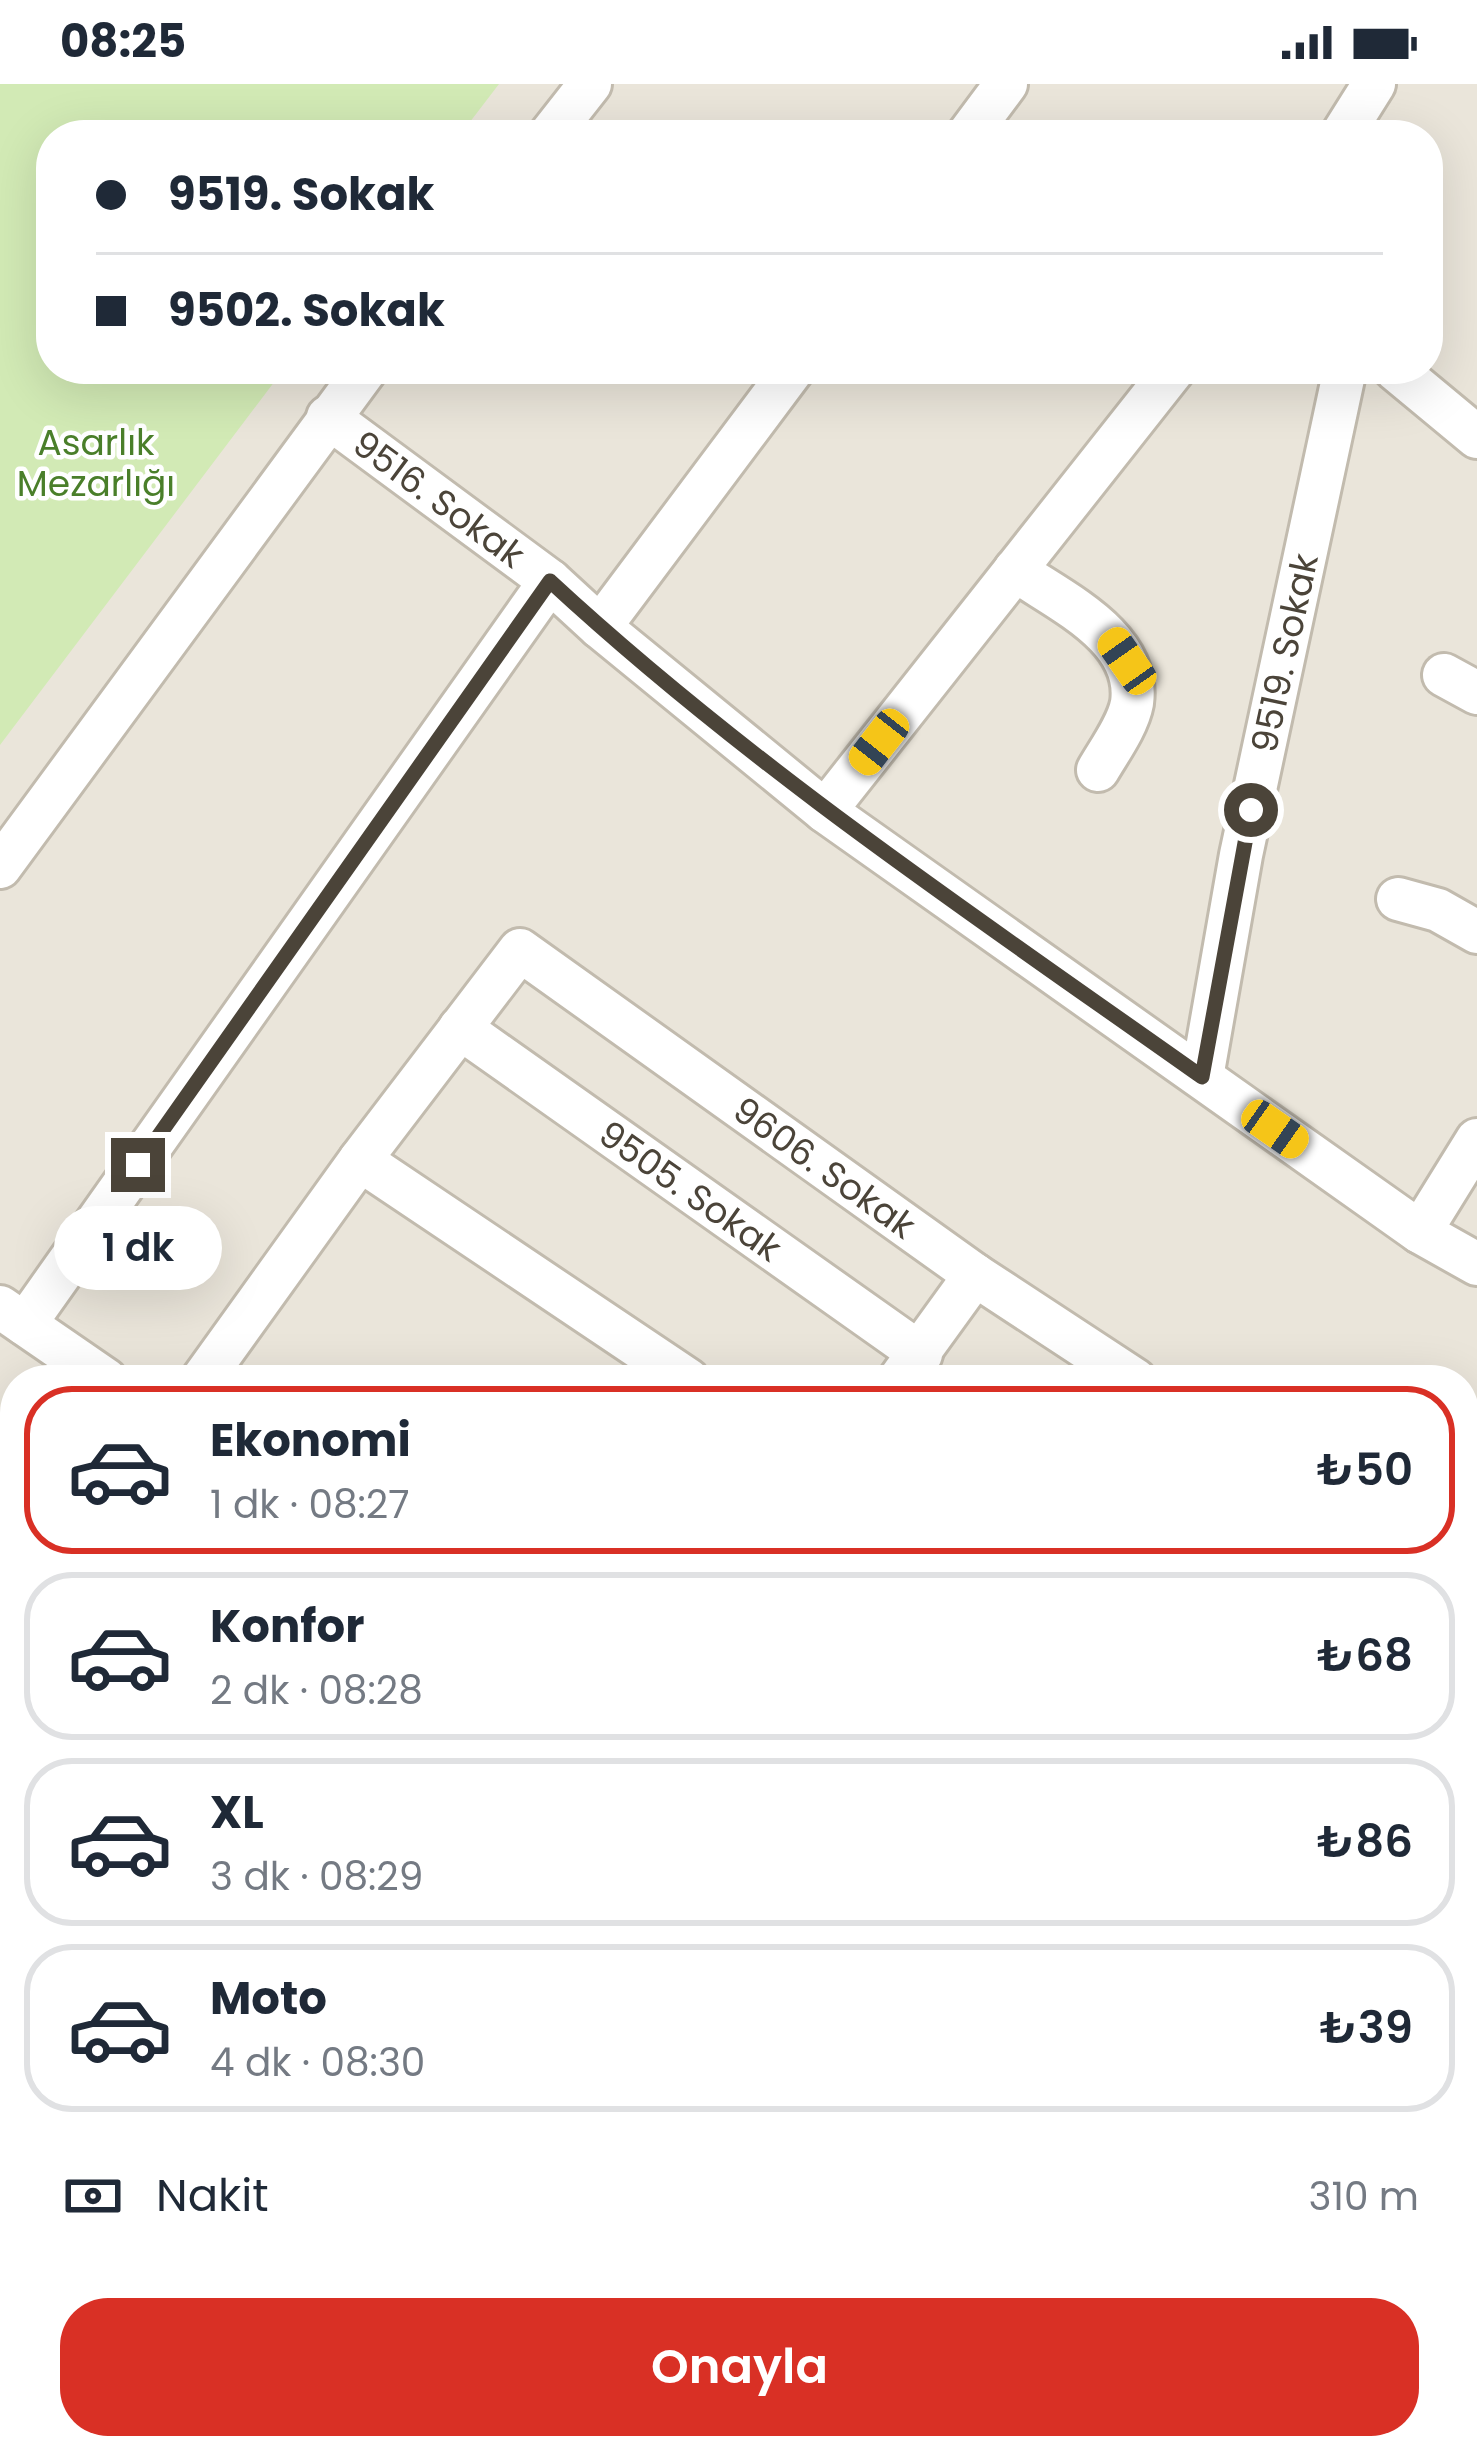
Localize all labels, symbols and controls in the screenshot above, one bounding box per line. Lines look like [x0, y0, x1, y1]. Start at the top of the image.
text: 08:25 [60, 10, 186, 73]
text: 9519. Sokak [168, 163, 434, 226]
text: 9502. Sokak [168, 279, 445, 342]
park label: Asarlık Mezarlığı [17, 417, 175, 509]
street label: 9516. Sokak [342, 418, 536, 580]
street label: 9519. Sokak [1238, 548, 1330, 757]
car [1092, 621, 1162, 701]
car [843, 703, 915, 781]
route start [1224, 783, 1278, 837]
street label: 9606. Sokak [723, 1085, 927, 1251]
car [1235, 1094, 1315, 1164]
street label: 9505. Sokak [588, 1108, 792, 1273]
route end [111, 1138, 165, 1192]
callout: 1 dk [54, 1207, 222, 1291]
text: 1 dk [102, 1220, 174, 1275]
text: Ekonomi [210, 1409, 411, 1472]
icon: car [66, 1416, 174, 1524]
text: ₺50 [1317, 1438, 1413, 1501]
text: 1 dk · 08:27 [210, 1477, 410, 1532]
text: Konfor [210, 1595, 365, 1658]
icon: car [66, 1602, 174, 1710]
text: ₺68 [1317, 1624, 1413, 1687]
text: 2 dk · 08:28 [210, 1663, 423, 1718]
text: XL [210, 1781, 264, 1844]
icon: car [66, 1788, 174, 1896]
text: ₺86 [1317, 1810, 1413, 1873]
text: 3 dk · 08:29 [210, 1849, 423, 1904]
text: Moto [210, 1967, 327, 2030]
icon: car [66, 1974, 174, 2082]
text: ₺39 [1320, 1996, 1413, 2059]
text: 4 dk · 08:30 [210, 2035, 425, 2090]
icon: cash [60, 2163, 126, 2229]
text: Nakit [156, 2164, 269, 2227]
text: 310 m [1308, 2169, 1419, 2224]
button: Onayla [60, 2298, 1419, 2436]

